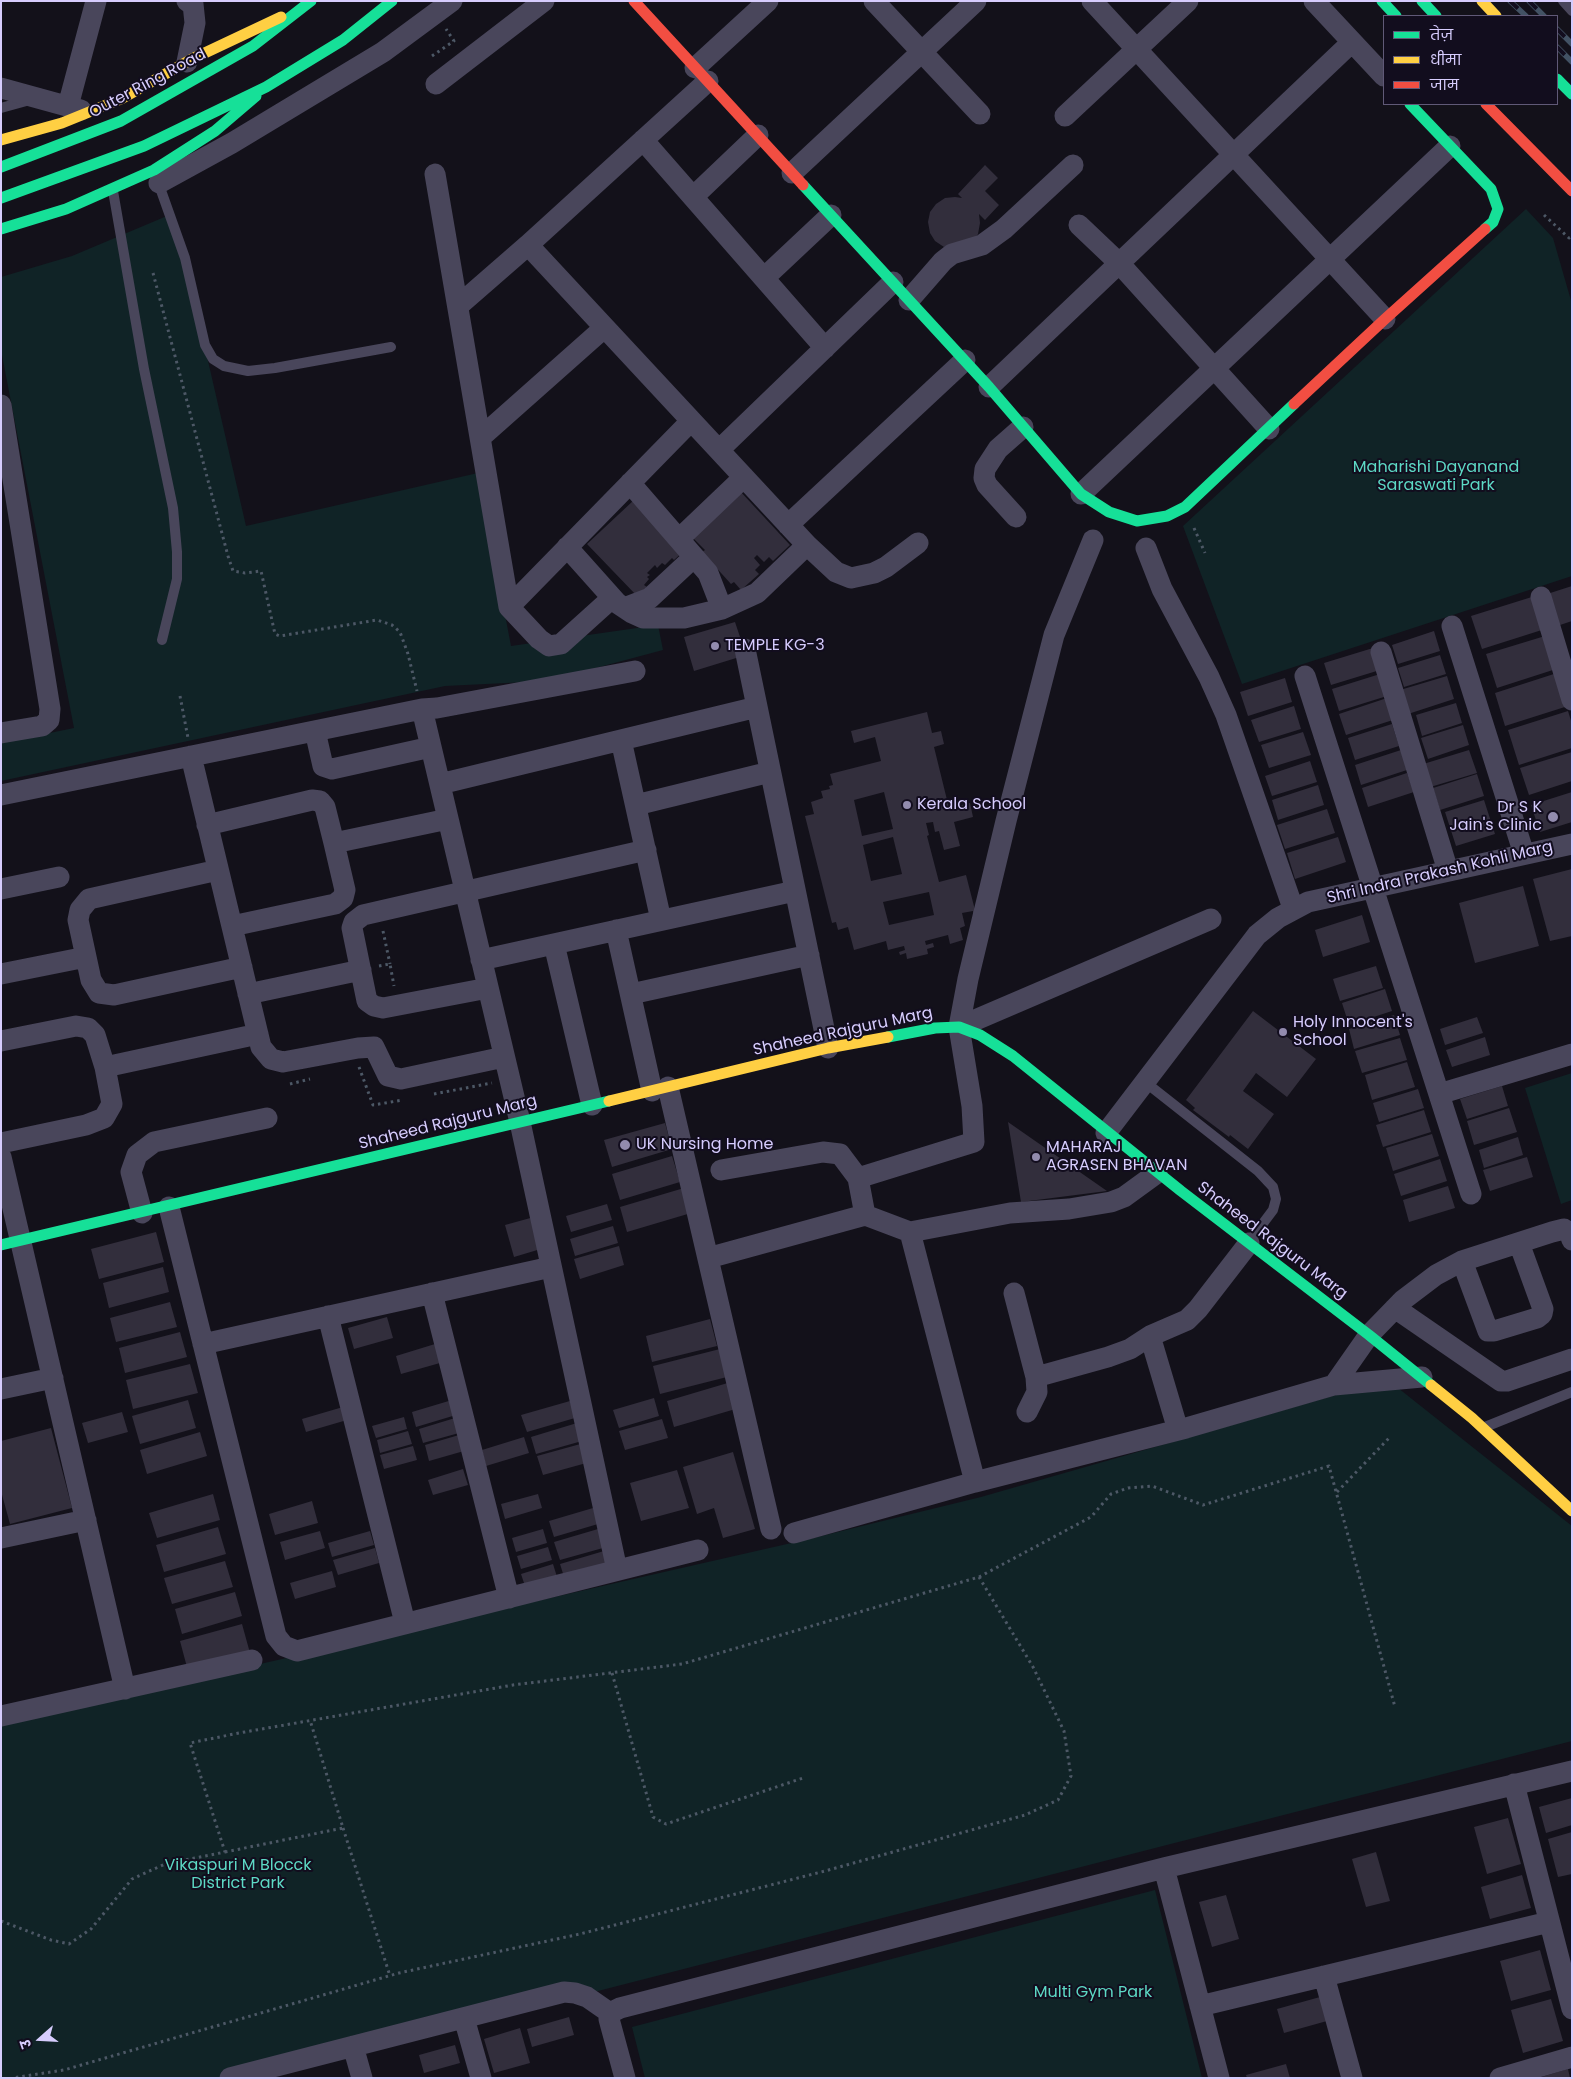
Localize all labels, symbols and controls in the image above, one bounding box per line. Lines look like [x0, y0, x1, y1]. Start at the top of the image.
legend [1383, 15, 1558, 105]
text: तेज़ [1430, 24, 1453, 45]
street label: Outer Ring Road [86, 45, 210, 123]
text: धीमा [1430, 49, 1461, 70]
text: जाम [1430, 74, 1459, 95]
park label: Maharishi Dayanand Saraswati Park [1353, 458, 1519, 496]
place label: TEMPLE KG-3 [725, 636, 825, 656]
marker: TEMPLE KG-3 [709, 640, 721, 652]
place label: Kerala School [917, 795, 1026, 815]
place label: Dr S K Jain's Clinic [1449, 798, 1542, 836]
marker: Kerala School [901, 799, 913, 811]
marker: Dr S K Jain's Clinic [1546, 810, 1560, 824]
street label: Shri Indra Prakash Kohli Marg [1325, 838, 1555, 908]
street label: Shaheed Rajguru Marg [751, 1004, 935, 1060]
place label: Holy Innocent's School [1293, 1013, 1413, 1051]
marker: Holy Innocent's School [1277, 1026, 1289, 1038]
street label: Shaheed Rajguru Marg [357, 1092, 539, 1154]
place label: UK Nursing Home [636, 1135, 773, 1155]
marker: UK Nursing Home [618, 1138, 632, 1152]
place label: MAHARAJ AGRASEN BHAVAN [1046, 1138, 1187, 1176]
marker: MAHARAJ AGRASEN BHAVAN [1030, 1151, 1042, 1163]
street label: Shaheed Rajguru Marg [1193, 1178, 1351, 1304]
park label: Vikaspuri M Blocck District Park [164, 1856, 312, 1894]
park label: Multi Gym Park [1034, 1983, 1152, 2003]
north arrow [15, 2014, 65, 2064]
text: उ [15, 2037, 37, 2051]

